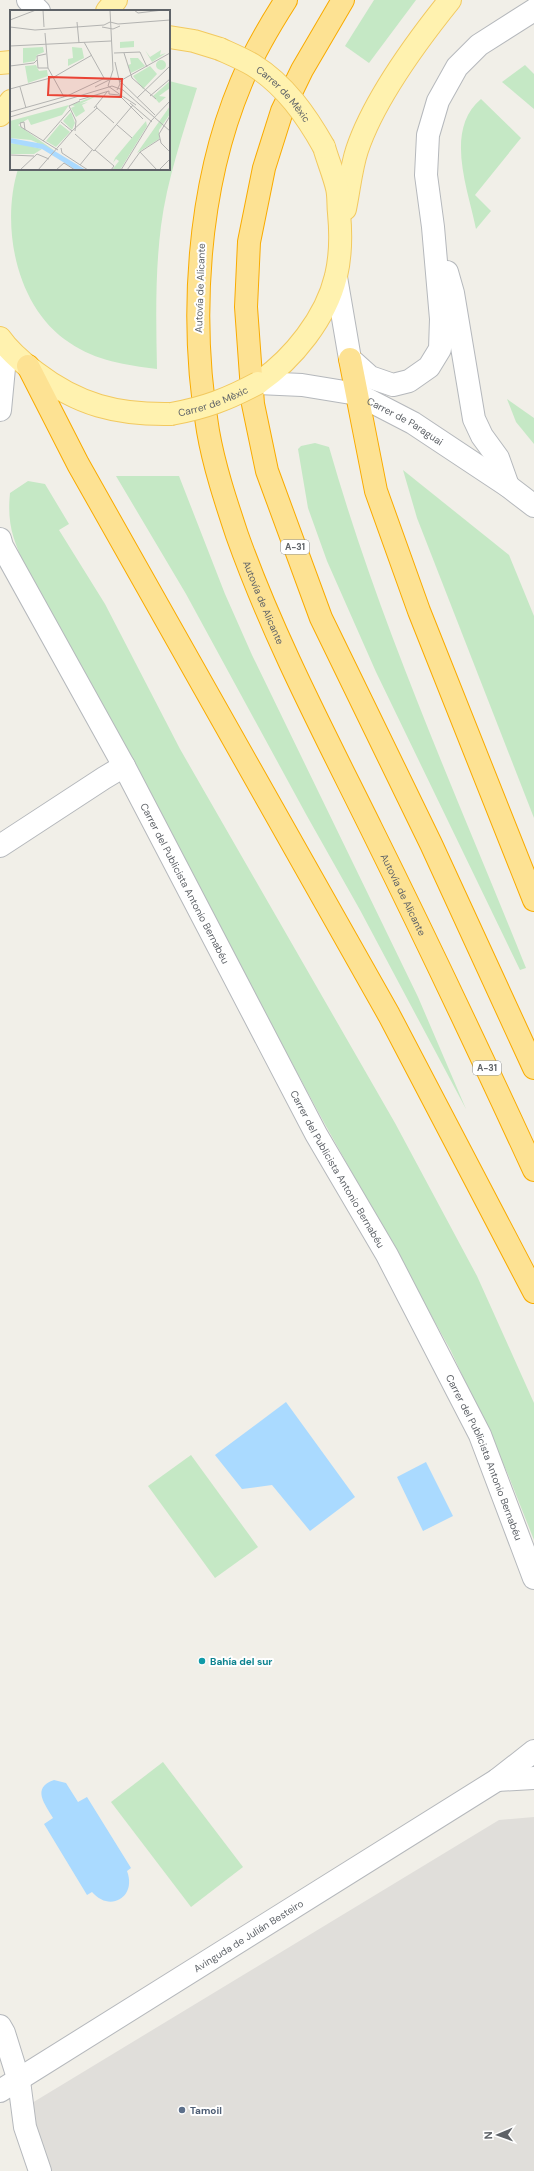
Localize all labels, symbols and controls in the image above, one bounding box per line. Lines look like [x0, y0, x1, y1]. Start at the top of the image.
inset map [10, 10, 170, 170]
street label: Carrer de Mèxic [254, 63, 314, 125]
street label: Autovía de Alicante [192, 243, 208, 333]
street label: Carrer de Mèxic [177, 383, 250, 419]
street label: Carrer de Paraguai [365, 394, 446, 448]
road number: A-31 [281, 540, 309, 554]
street label: Autovía de Alicante [241, 559, 287, 647]
street label: Carrer del Publicista Antonio Bernabéu [138, 801, 233, 966]
street label: Autovía de Alicante [378, 851, 429, 938]
road number: A-31 [473, 1061, 501, 1075]
street label: Carrer del Publicista Antonio Bernabéu [288, 1088, 388, 1250]
street label: Carrer del Publicista Antonio Bernabéu [443, 1372, 526, 1542]
place label: Bahía del sur [210, 1655, 272, 1668]
marker: Bahía del sur [197, 1656, 207, 1666]
street label: Avinguda de Julián Besteiro [191, 1896, 306, 1975]
place label: Tamoil [190, 2104, 222, 2117]
marker: Tamoil [177, 2105, 187, 2115]
north arrow [478, 2115, 518, 2155]
text: N [481, 2131, 495, 2140]

